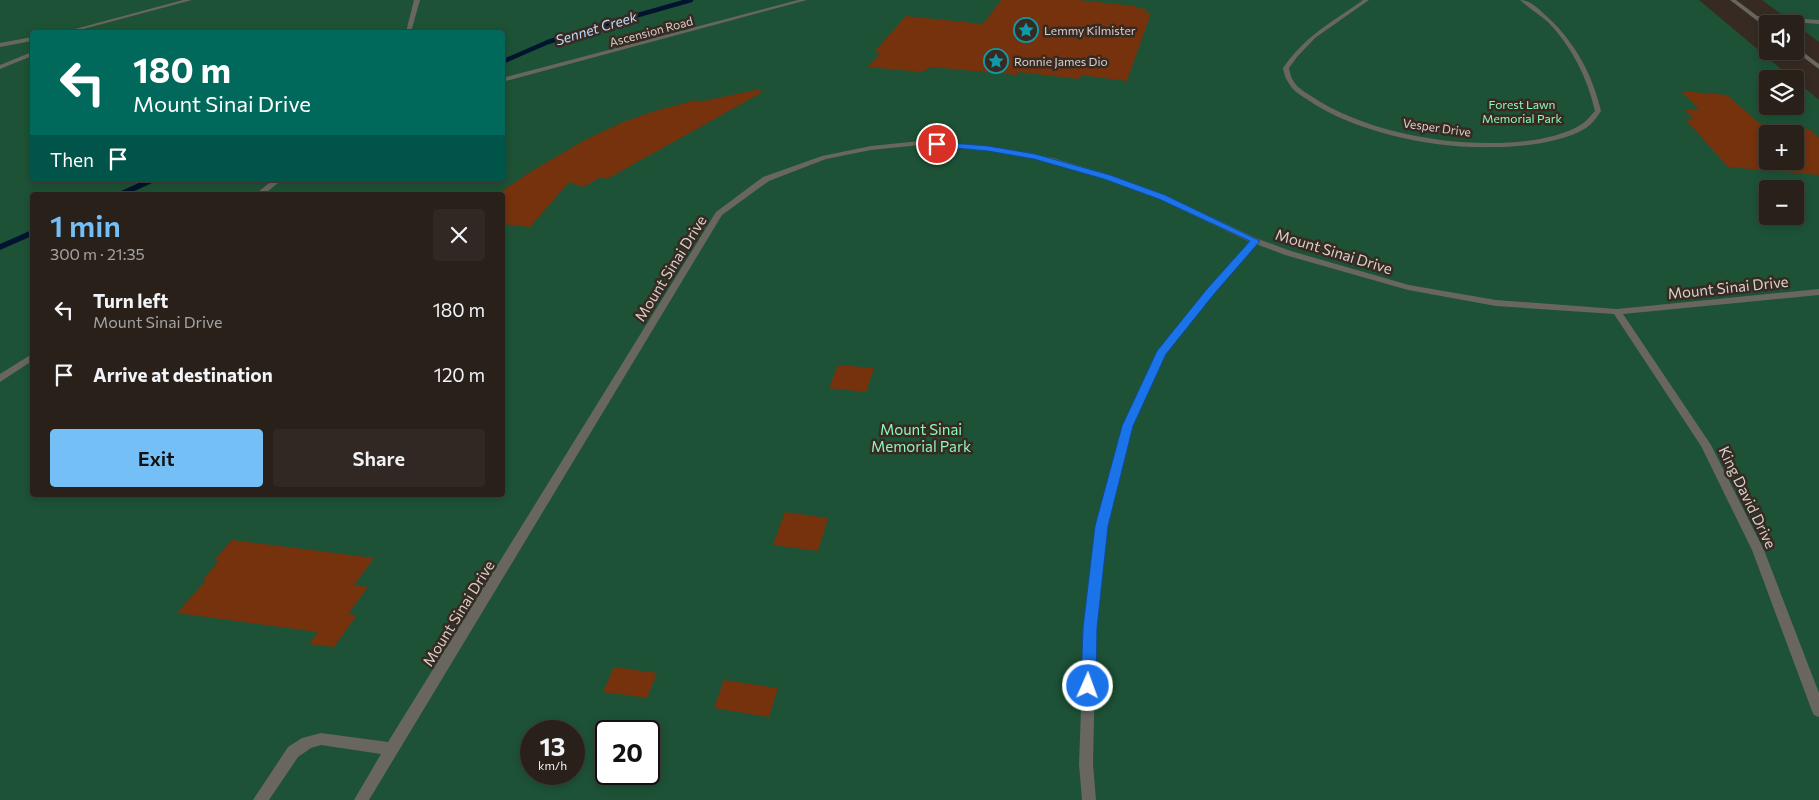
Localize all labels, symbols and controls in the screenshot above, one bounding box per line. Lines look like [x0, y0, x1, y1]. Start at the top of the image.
water label: Sennet Creek [553, 7, 639, 49]
street label: Ascension Road [608, 13, 694, 49]
map controls [1759, 15, 1804, 225]
button: sound [1759, 15, 1804, 60]
place icon: Lemmy Kilmister [1013, 17, 1039, 43]
place label: Lemmy Kilmister [1044, 23, 1136, 37]
text: 180 m [133, 47, 231, 90]
place icon: Ronnie James Dio [983, 48, 1009, 74]
icon: left [50, 50, 115, 115]
place label: Ronnie James Dio [1014, 54, 1108, 69]
button: layers [1759, 70, 1804, 115]
text: Mount Sinai Drive [133, 90, 311, 117]
park label: Forest Lawn Memorial Park [1482, 97, 1563, 125]
street label: Vesper Drive [1402, 115, 1472, 139]
pin [916, 123, 958, 165]
button: + [1759, 125, 1804, 170]
icon: arrive [923, 130, 951, 158]
icon: arrive [104, 145, 132, 173]
text: Then [50, 148, 94, 171]
button: − [1759, 180, 1804, 225]
text: 1 min [50, 206, 121, 243]
button: close [433, 209, 485, 261]
street label: Mount Sinai Drive [630, 212, 710, 324]
street label: Mount Sinai Drive [1273, 225, 1395, 277]
text: 300 m · 21:35 [50, 244, 145, 263]
street label: Mount Sinai Drive [1667, 272, 1789, 302]
text: Turn left [93, 289, 168, 312]
icon: left [50, 296, 78, 324]
text: 180 m [433, 298, 485, 321]
text: Mount Sinai Drive [93, 312, 222, 331]
icon: arrive [50, 361, 78, 389]
text: Arrive at destination [93, 363, 273, 386]
text: 120 m [434, 363, 485, 386]
park label: Mount Sinai Memorial Park [871, 420, 971, 455]
button: Exit [50, 429, 263, 487]
button: Share [273, 429, 485, 487]
street label: King David Drive [1715, 443, 1781, 551]
street label: Mount Sinai Drive [418, 557, 498, 669]
position arrow [1061, 659, 1113, 711]
speed limit sign: 20 [595, 720, 660, 785]
text: 13 [540, 731, 565, 761]
text: km/h [538, 758, 567, 772]

